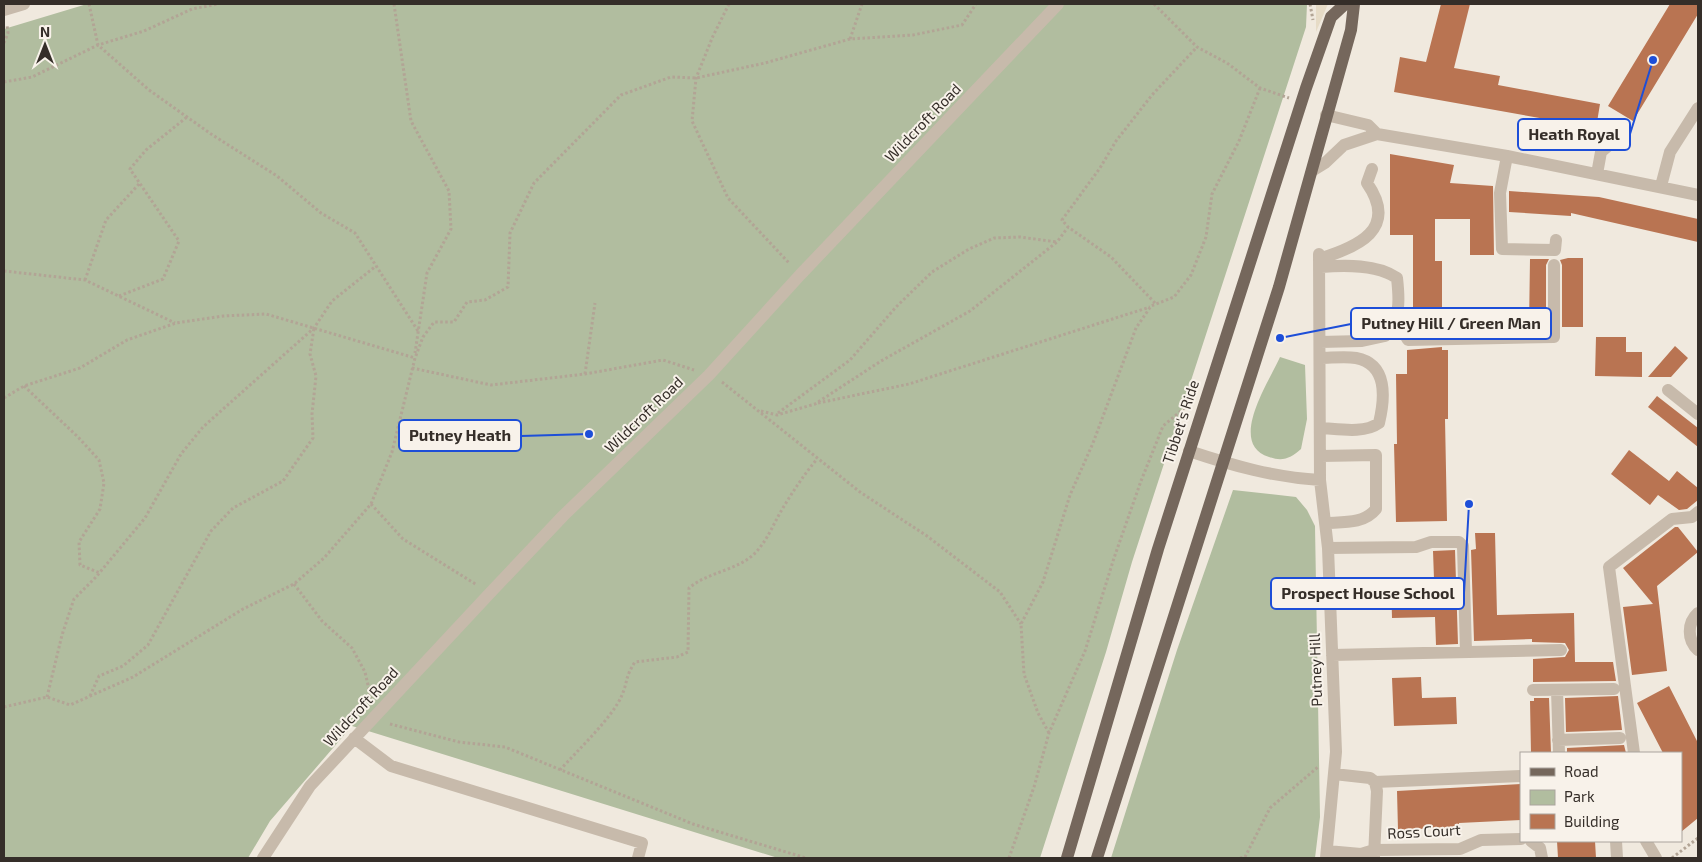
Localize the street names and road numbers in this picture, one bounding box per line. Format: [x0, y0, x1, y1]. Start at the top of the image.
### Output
street label: Wildcroft Road [880, 79, 964, 165]
street label: Wildcroft Road [600, 372, 686, 456]
street label: Tibbet's Ride [1158, 378, 1202, 466]
street label: Putney Hill [1305, 632, 1325, 707]
street label: Wildcroft Road [319, 663, 402, 750]
street label: Ross Court [1387, 820, 1461, 842]

